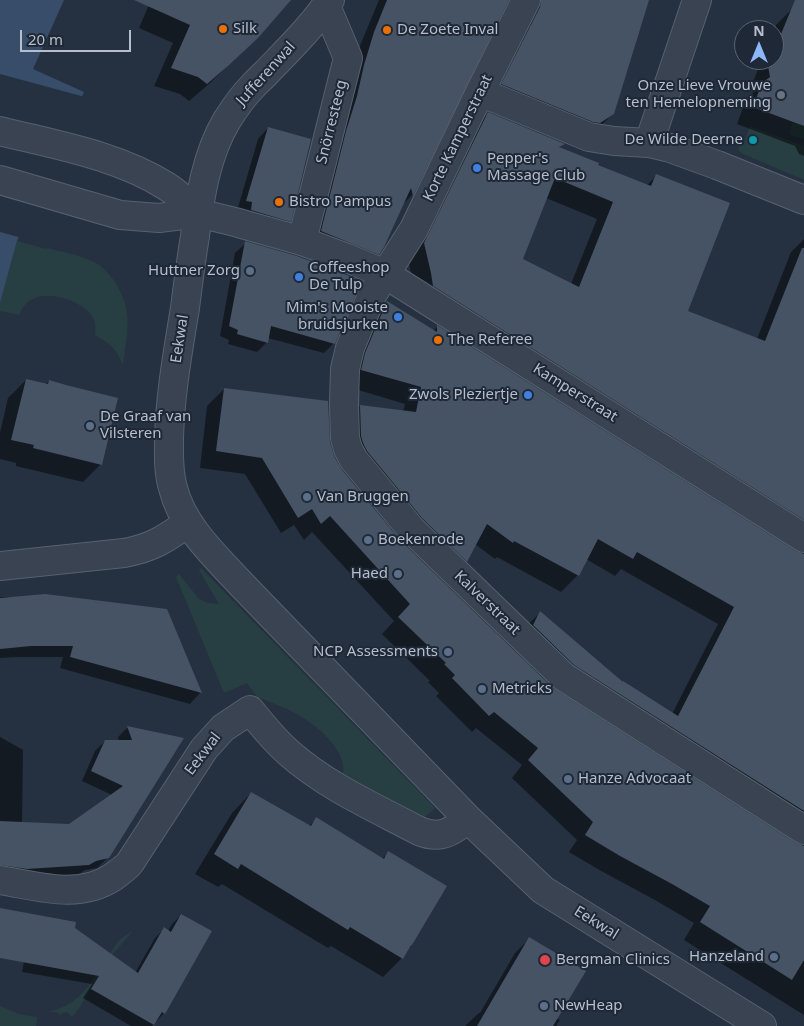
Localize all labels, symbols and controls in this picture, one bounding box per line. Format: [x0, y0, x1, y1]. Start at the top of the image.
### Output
scale bar [22, 20, 134, 52]
place label: Silk [233, 20, 257, 38]
north arrow [734, 20, 784, 70]
place label: De Zoete Inval [397, 21, 498, 39]
text: N [753, 21, 765, 40]
marker: Silk [217, 23, 229, 35]
marker: De Zoete Inval [381, 24, 393, 36]
text: 20 m [28, 29, 63, 49]
street label: Jufferenwal [233, 38, 299, 110]
street label: Korte Kamperstraat [420, 72, 496, 204]
place label: Onze Lieve Vrouwe ten Hemelopneming [626, 77, 771, 112]
street label: Snörresteeg [313, 78, 351, 166]
marker: Onze Lieve Vrouwe ten Hemelopneming [775, 89, 787, 101]
place label: De Wilde Deerne [625, 131, 743, 149]
marker: De Wilde Deerne [747, 134, 759, 146]
place label: Pepper's Massage Club [487, 150, 585, 185]
marker: Pepper's Massage Club [471, 162, 483, 174]
place label: Bistro Pampus [289, 193, 391, 211]
marker: Bistro Pampus [273, 196, 285, 208]
place label: Coffeeshop De Tulp [309, 259, 390, 294]
place label: Huttner Zorg [148, 262, 240, 280]
marker: Huttner Zorg [244, 265, 256, 277]
marker: Coffeeshop De Tulp [293, 271, 305, 283]
place label: Mim's Mooiste bruidsjurken [286, 299, 388, 334]
marker: Mim's Mooiste bruidsjurken [392, 311, 404, 323]
street label: Eekwal [167, 313, 193, 365]
place label: The Referee [448, 331, 532, 349]
marker: The Referee [432, 334, 444, 346]
street label: Kamperstraat [529, 360, 621, 426]
place label: Zwols Pleziertje [409, 386, 518, 404]
marker: Zwols Pleziertje [522, 389, 534, 401]
place label: De Graaf van Vilsteren [100, 408, 191, 443]
marker: De Graaf van Vilsteren [84, 420, 96, 432]
place label: Van Bruggen [317, 488, 409, 506]
marker: Van Bruggen [301, 491, 313, 503]
place label: Boekenrode [378, 531, 464, 549]
marker: Boekenrode [362, 534, 374, 546]
place label: Haed [351, 565, 388, 583]
street label: Kalverstraat [450, 567, 524, 639]
marker: Haed [392, 568, 404, 580]
place label: NCP Assessments [313, 643, 438, 661]
marker: NCP Assessments [442, 646, 454, 658]
place label: Metricks [492, 680, 552, 698]
marker: Metricks [476, 683, 488, 695]
street label: Eekwal [181, 729, 225, 779]
place label: Hanze Advocaat [578, 770, 691, 788]
marker: Hanze Advocaat [562, 773, 574, 785]
street label: Eekwal [571, 902, 621, 944]
place label: Hanzeland [689, 948, 764, 966]
place label: Bergman Clinics [556, 951, 670, 969]
marker: Hanzeland [768, 951, 780, 963]
marker: Bergman Clinics [538, 953, 552, 967]
place label: NewHeap [554, 997, 623, 1015]
marker: NewHeap [538, 1000, 550, 1012]

